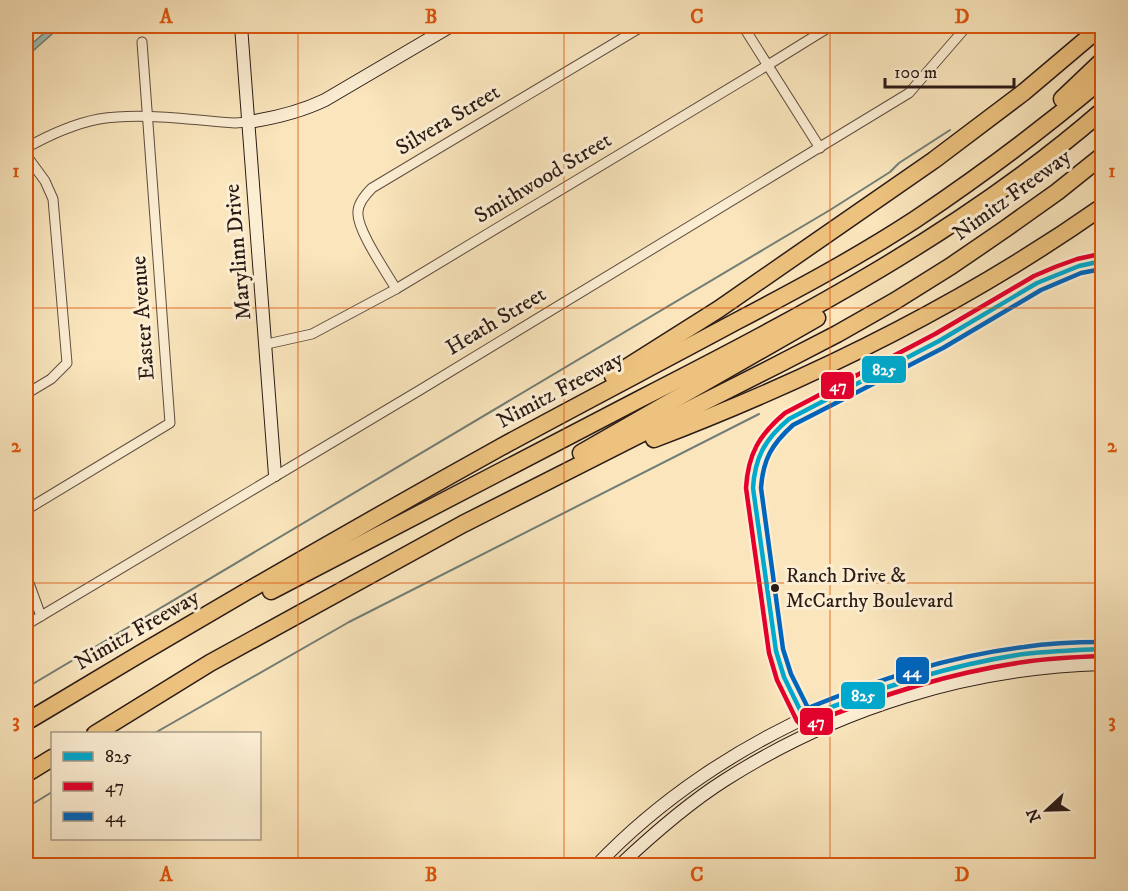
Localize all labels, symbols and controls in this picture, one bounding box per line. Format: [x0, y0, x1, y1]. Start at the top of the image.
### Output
text: A [159, 5, 174, 30]
text: B [425, 5, 437, 30]
text: C [690, 5, 704, 30]
text: D [955, 5, 970, 30]
scale bar [885, 51, 1014, 89]
text: 100 m [894, 62, 937, 84]
street label: Silvera Street [391, 78, 505, 162]
street label: Smithwood Street [469, 126, 617, 230]
street label: Nimitz Freeway [948, 143, 1077, 247]
text: 1 [12, 159, 20, 184]
text: 1 [1108, 159, 1116, 184]
street label: Marylinn Drive [219, 183, 257, 321]
street label: Easter Avenue [125, 255, 161, 381]
street label: Heath Street [441, 281, 551, 361]
street label: Nimitz Freeway [492, 345, 628, 435]
line badge: 825 [861, 355, 907, 384]
text: 825 [872, 360, 896, 380]
line badge: 47 [820, 371, 855, 400]
text: 47 [828, 376, 847, 396]
text: 2 [11, 434, 22, 459]
text: 2 [1107, 434, 1118, 459]
place label: Ranch Drive & McCarthy Boulevard [786, 564, 953, 614]
marker: Ranch Drive & McCarthy Boulevard [769, 582, 781, 594]
street label: Nimitz Freeway [70, 583, 204, 676]
line badge: 44 [895, 656, 930, 685]
text: 44 [902, 662, 922, 682]
line badge: 825 [840, 681, 886, 710]
text: 825 [851, 686, 875, 706]
line badge: 47 [799, 707, 834, 736]
text: 3 [12, 709, 20, 734]
text: 3 [1108, 709, 1116, 734]
text: 47 [806, 712, 825, 732]
legend [51, 732, 261, 840]
text: 825 [105, 746, 132, 768]
text: 47 [105, 776, 124, 798]
north arrow [1017, 780, 1077, 840]
text: N [1022, 805, 1046, 825]
text: 44 [105, 806, 126, 828]
text: A [159, 863, 174, 888]
text: B [425, 863, 437, 888]
text: C [690, 863, 704, 888]
text: D [955, 863, 970, 888]

